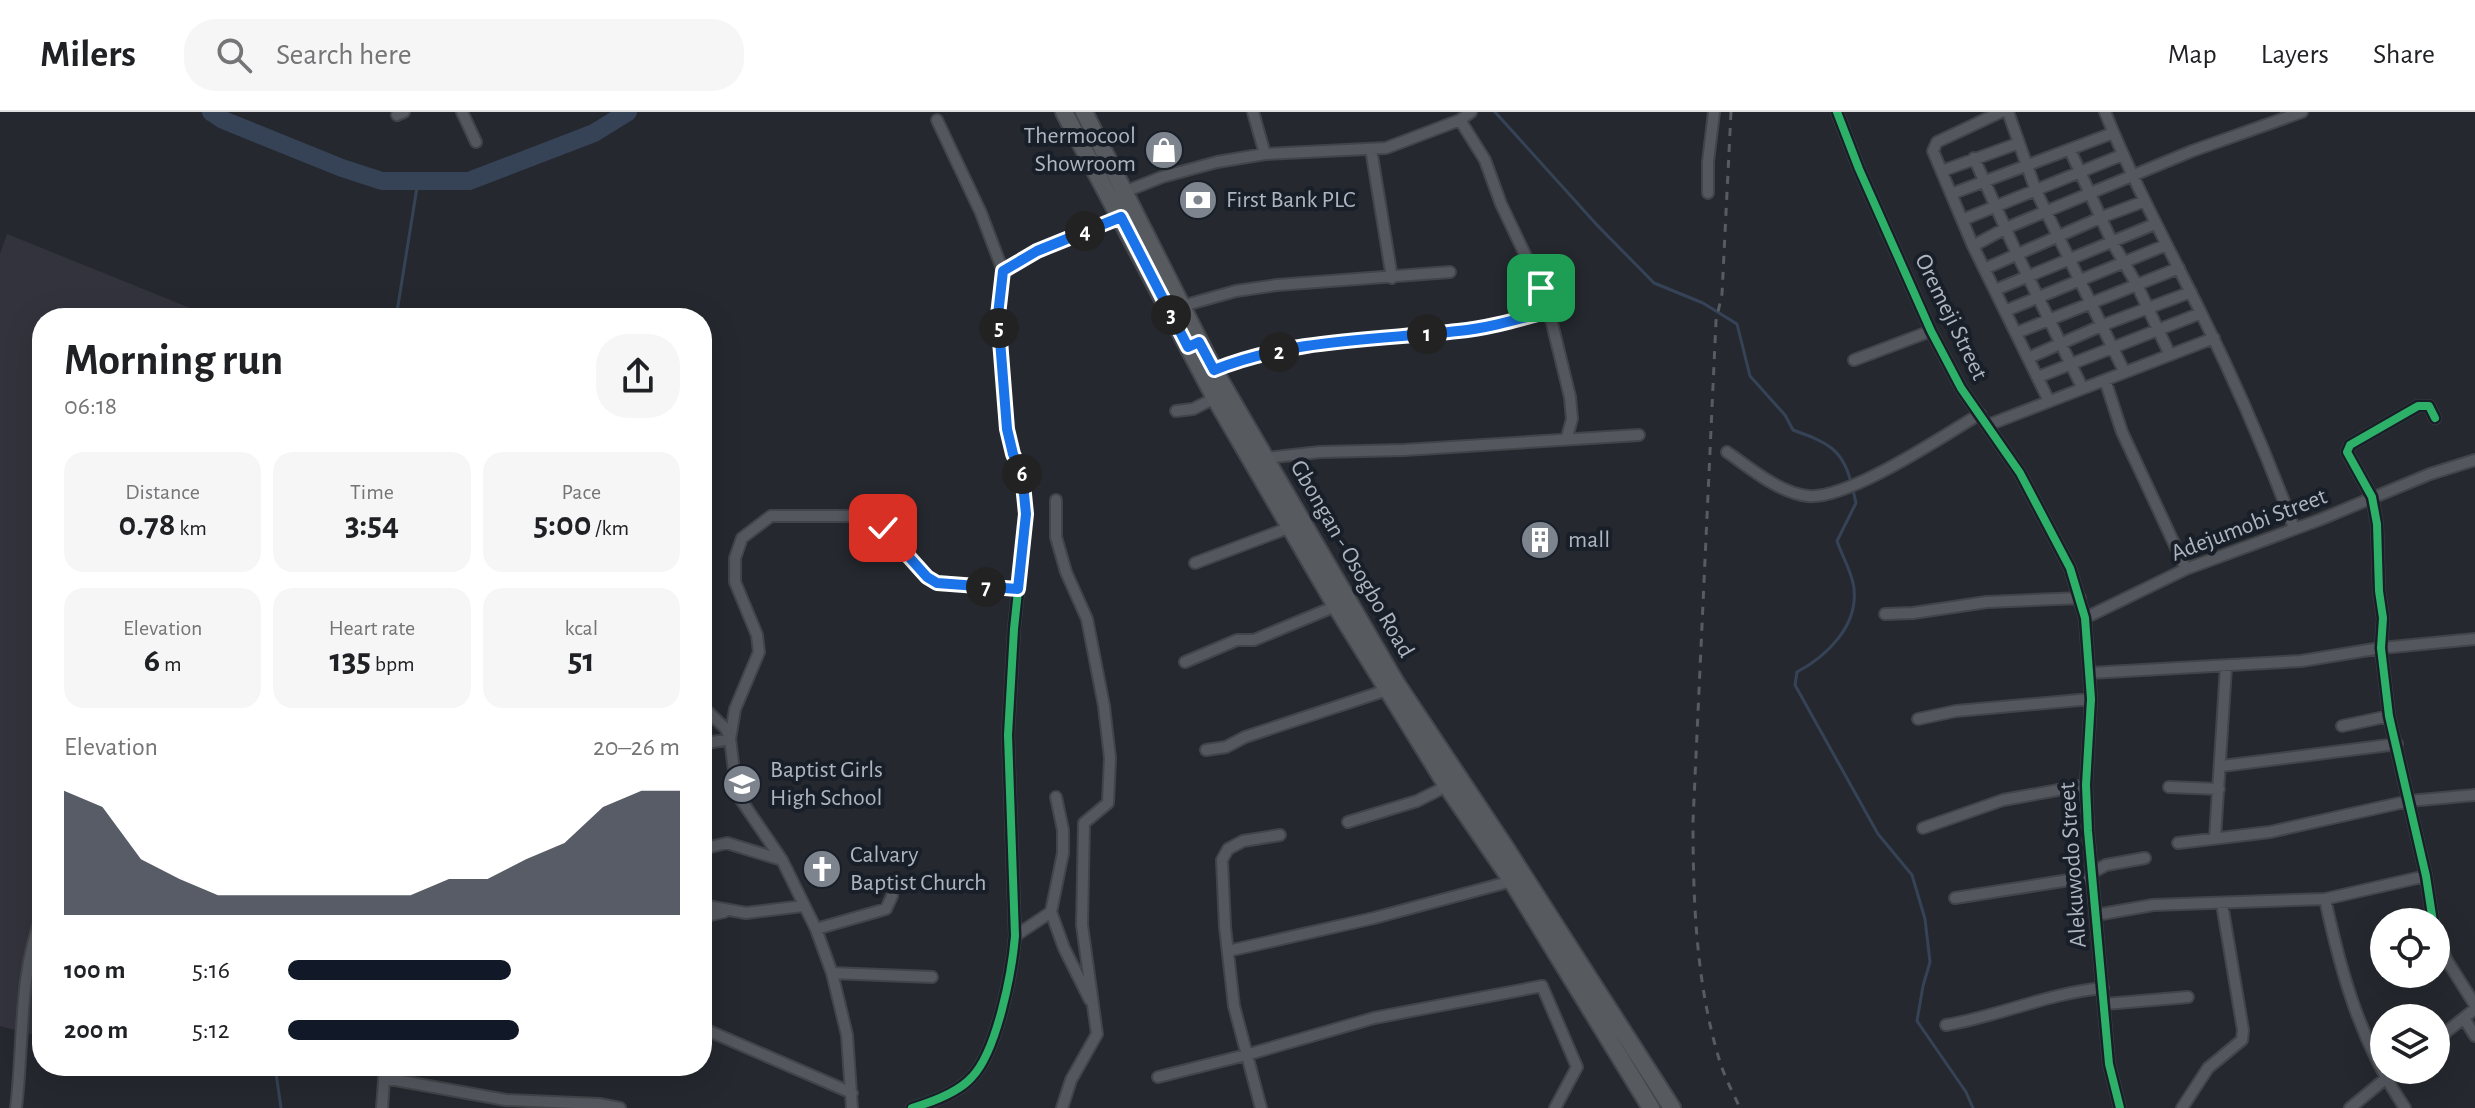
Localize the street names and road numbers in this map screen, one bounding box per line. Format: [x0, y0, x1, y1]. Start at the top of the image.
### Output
street label: Oremeji Street [1910, 250, 1992, 384]
street label: Gbongan - Osogbo Road [1286, 456, 1418, 662]
street label: Adejumobi Street [2168, 484, 2331, 566]
street label: Alekuwodo Street [2055, 781, 2091, 949]

